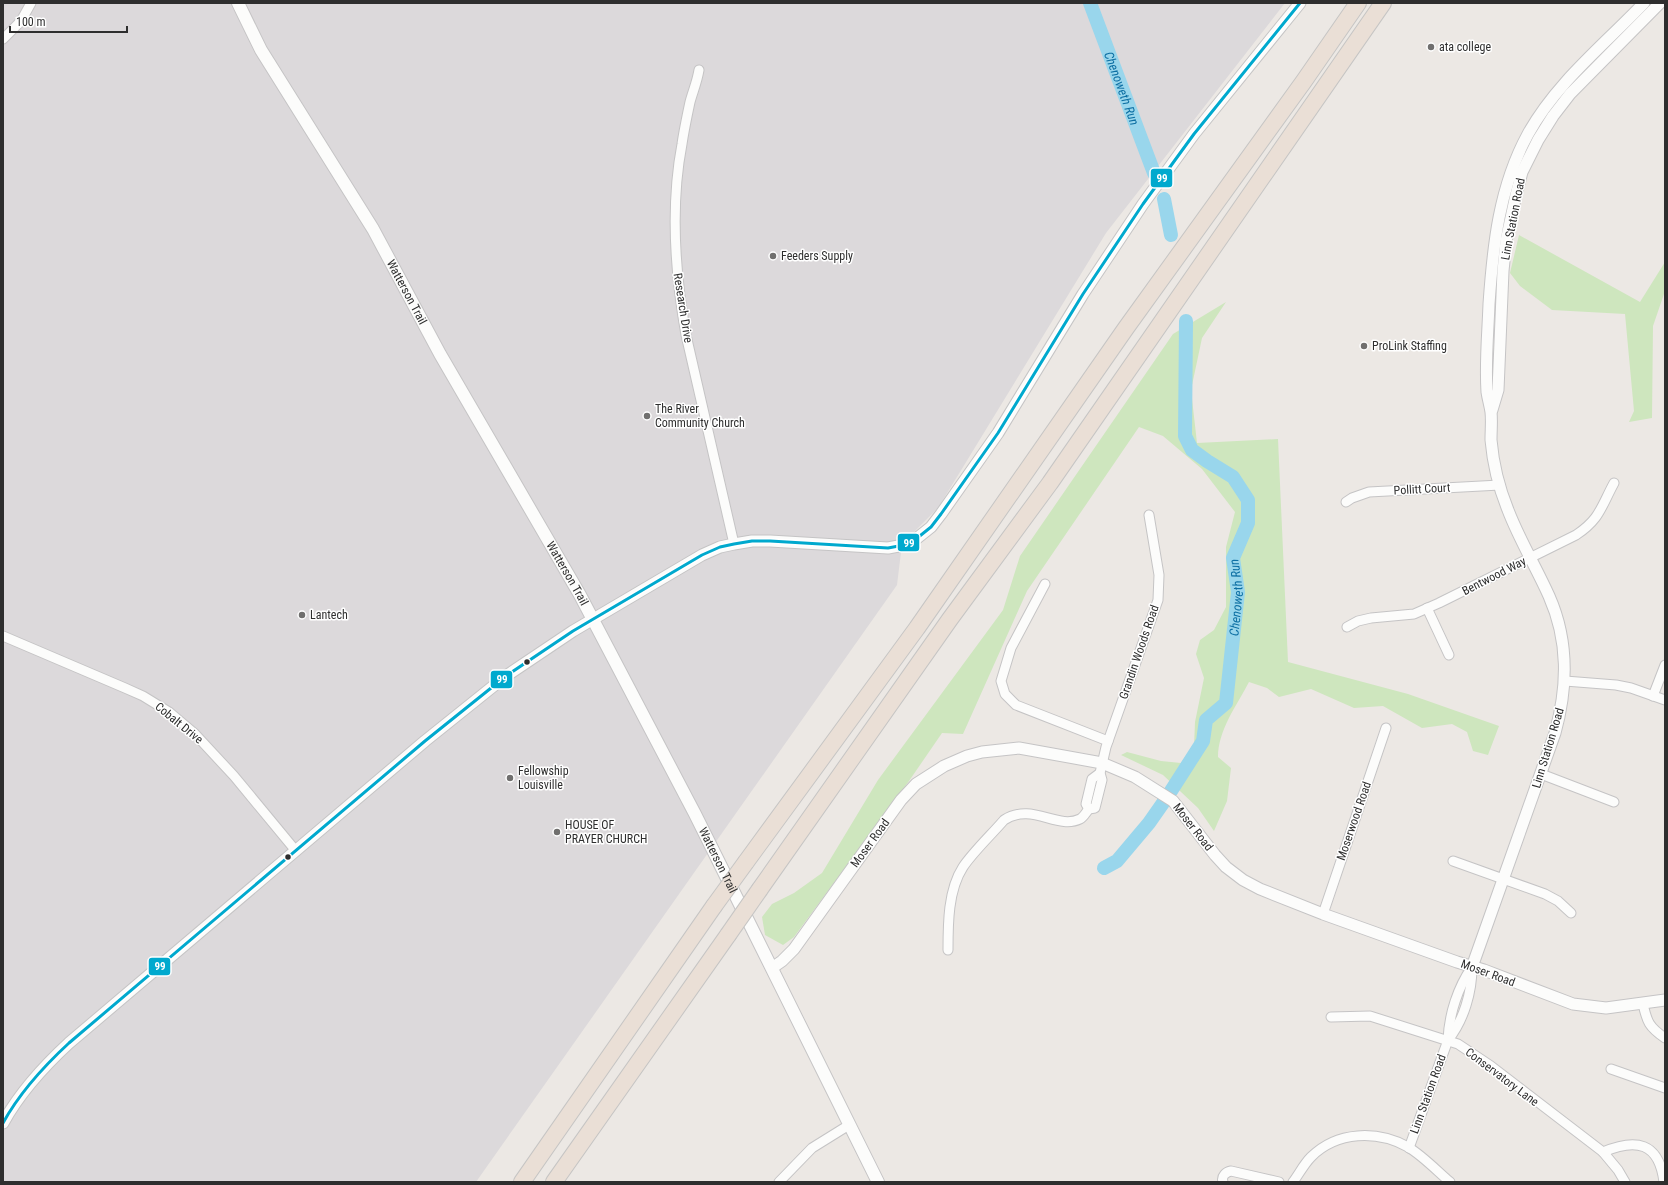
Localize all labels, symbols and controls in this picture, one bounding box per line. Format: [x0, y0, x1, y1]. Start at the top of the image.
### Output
scale bar [10, 8, 127, 34]
text: 100 m [16, 15, 46, 29]
place label: ata college [1439, 40, 1491, 54]
marker: ata college [1426, 42, 1436, 52]
water label: Chenoweth Run [1101, 49, 1142, 127]
line badge: 99 [1150, 168, 1173, 188]
text: 99 [1156, 172, 1168, 185]
street label: Linn Station Road [1498, 177, 1528, 261]
place label: Feeders Supply [781, 249, 853, 263]
marker: Feeders Supply [768, 251, 778, 261]
street label: Watterson Trail [384, 257, 430, 327]
street label: Research Drive [671, 272, 695, 344]
place label: ProLink Staffing [1372, 339, 1447, 353]
marker: ProLink Staffing [1359, 341, 1369, 351]
place label: The River Community Church [655, 402, 745, 430]
marker: The River Community Church [642, 411, 652, 421]
street label: Pollitt Court [1393, 480, 1451, 497]
line badge: 99 [897, 533, 920, 552]
text: 99 [903, 537, 915, 550]
street label: Watterson Trail [543, 539, 591, 608]
street label: Bentwood Way [1460, 554, 1528, 598]
water label: Chenoweth Run [1226, 558, 1246, 637]
street label: Grandin Woods Road [1116, 603, 1162, 701]
place label: Lantech [310, 608, 348, 622]
marker: Lantech [297, 610, 307, 620]
unlabelled marker [522, 657, 532, 667]
line badge: 99 [490, 670, 513, 689]
text: 99 [496, 673, 508, 686]
street label: Cobalt Drive [152, 699, 206, 747]
street label: Linn Station Road [1529, 706, 1567, 790]
place label: Fellowship Louisville [518, 764, 569, 792]
marker: Fellowship Louisville [505, 773, 515, 783]
street label: Moserwood Road [1334, 780, 1374, 862]
street label: Moser Road [1170, 800, 1216, 854]
street label: Moser Road [848, 816, 892, 870]
place label: HOUSE OF PRAYER CHURCH [565, 818, 647, 846]
street label: Watterson Trail [696, 825, 740, 895]
marker: HOUSE OF PRAYER CHURCH [552, 827, 562, 837]
unlabelled marker [283, 852, 293, 862]
line badge: 99 [148, 957, 171, 976]
street label: Moser Road [1459, 957, 1517, 989]
text: 99 [154, 960, 166, 973]
street label: Conservatory Lane [1463, 1045, 1542, 1109]
street label: Linn Station Road [1407, 1052, 1449, 1136]

